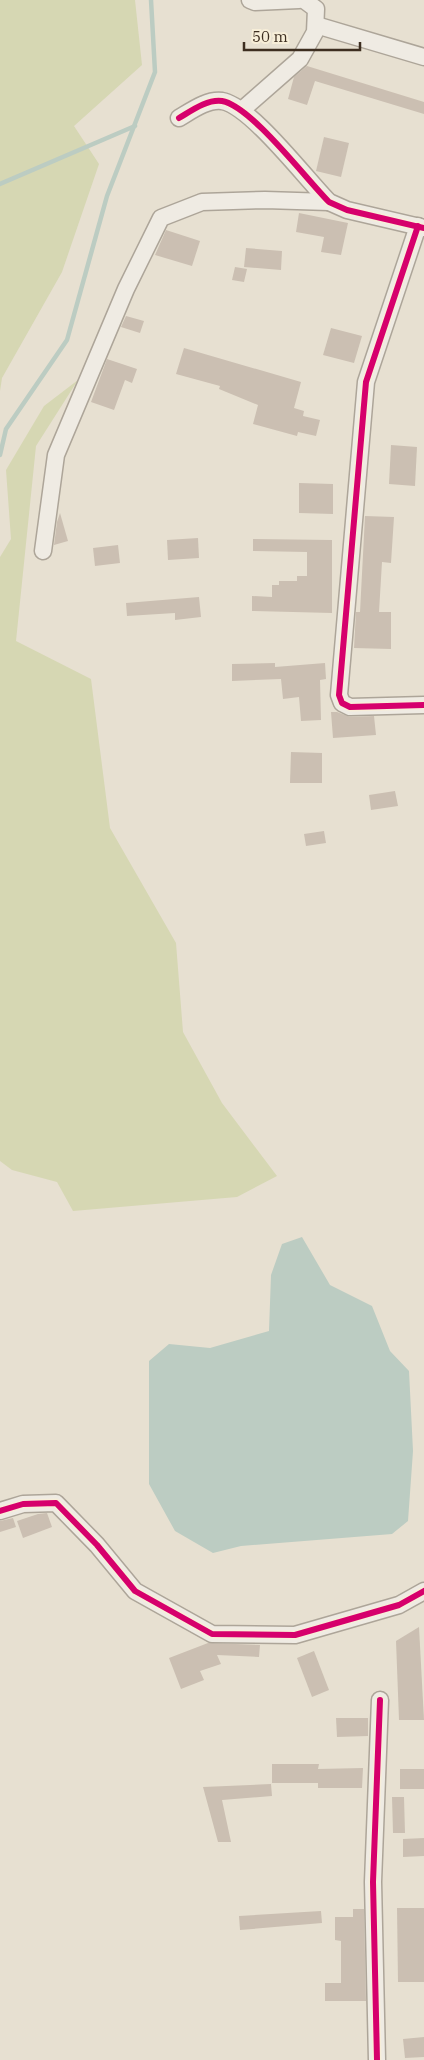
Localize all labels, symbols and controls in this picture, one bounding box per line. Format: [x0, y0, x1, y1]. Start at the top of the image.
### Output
scale bar [244, 20, 360, 52]
text: 50 m [252, 27, 288, 46]

